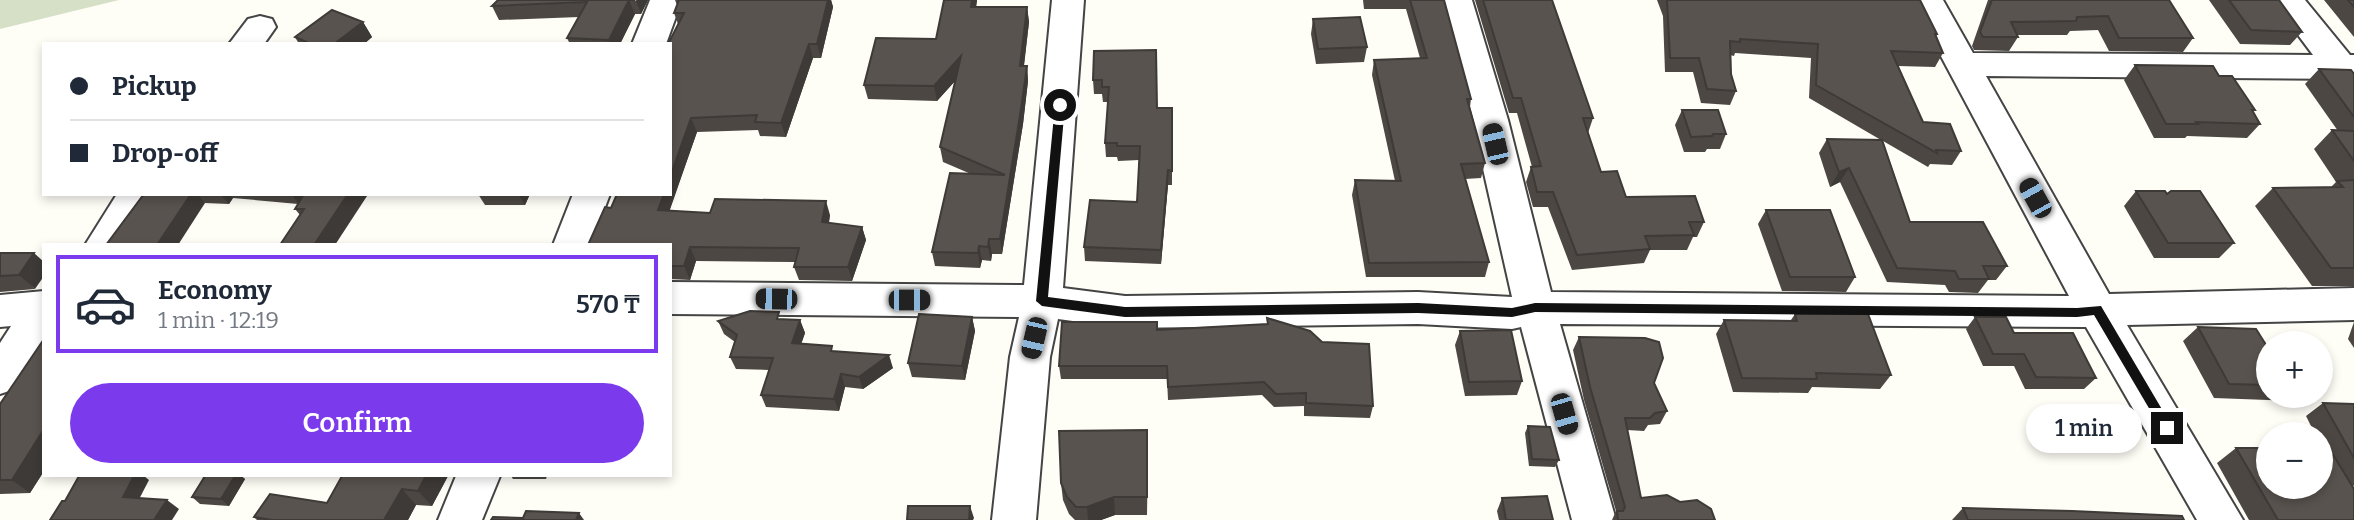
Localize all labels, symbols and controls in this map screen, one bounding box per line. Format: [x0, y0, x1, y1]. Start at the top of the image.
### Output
text: Pickup [112, 71, 197, 102]
route start [1044, 89, 1076, 121]
car [1481, 121, 1510, 167]
text: Drop-off [112, 138, 218, 169]
car [2016, 175, 2055, 221]
icon: car [74, 273, 137, 336]
text: Economy [158, 275, 272, 306]
car [755, 288, 798, 310]
text: 570 ₸ [576, 289, 640, 320]
car [889, 290, 931, 311]
text: 1 min · 12:19 [158, 306, 279, 334]
car [1020, 315, 1049, 361]
map controls [2256, 331, 2333, 499]
button: + [2256, 331, 2333, 408]
button: Confirm [70, 383, 644, 463]
car [1549, 391, 1580, 437]
callout: 1 min [2027, 404, 2142, 452]
route end [2151, 412, 2183, 444]
text: 1 min [2055, 414, 2113, 442]
button: − [2256, 422, 2333, 499]

